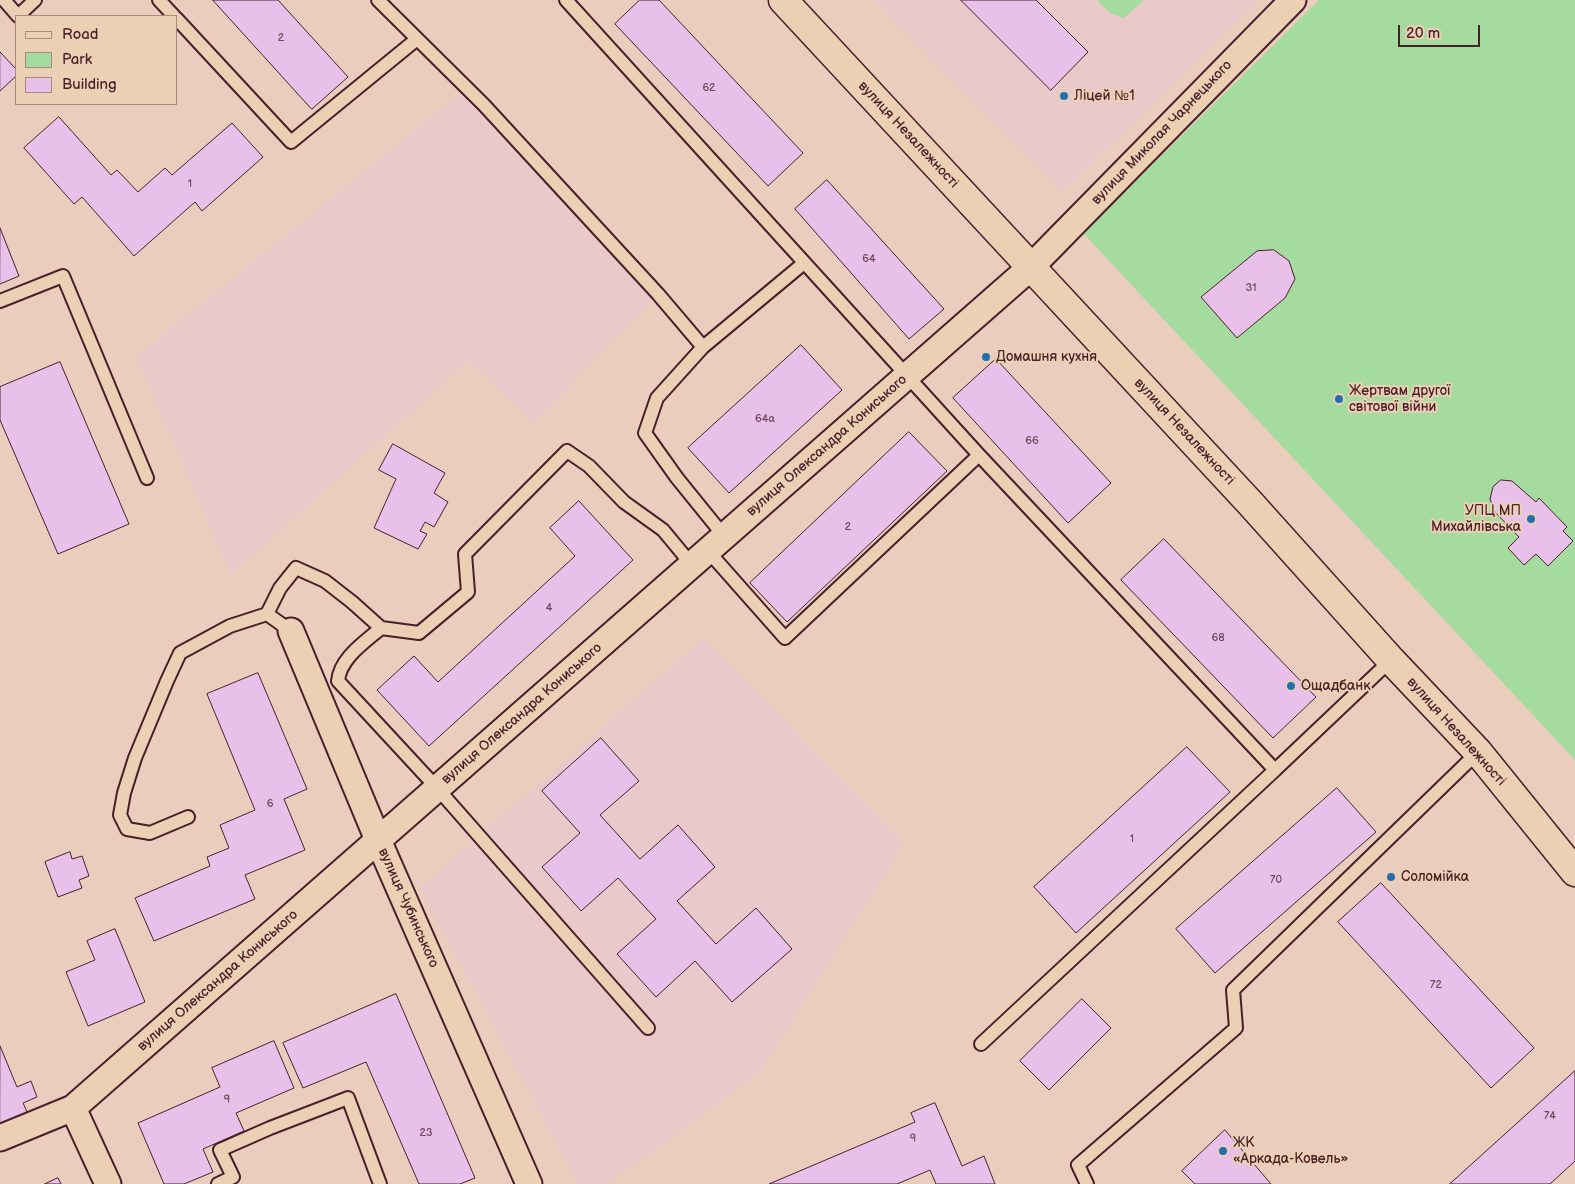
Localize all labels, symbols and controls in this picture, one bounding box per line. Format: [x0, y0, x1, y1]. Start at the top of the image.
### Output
legend [15, 15, 178, 105]
scale bar [1400, 15, 1482, 47]
text: 20 m [1406, 24, 1440, 43]
text: Road [62, 25, 98, 44]
house number: 2 [278, 31, 284, 45]
text: Park [62, 50, 92, 69]
street label: вулиця Миколая Чарнецького [1088, 57, 1236, 209]
text: Building [62, 75, 117, 94]
street label: вулиця Незалежності [854, 78, 962, 192]
house number: 62 [702, 81, 716, 95]
place label: Ліцей №1 [1074, 88, 1135, 104]
marker: Ліцей №1 [1058, 90, 1070, 102]
house number: 1 [188, 177, 192, 191]
house number: 64 [862, 252, 876, 266]
house number: 31 [1245, 281, 1257, 295]
place label: Домашня кухня [996, 349, 1097, 365]
marker: Домашня кухня [980, 351, 992, 363]
street label: вулиця Олександра Кониського [743, 372, 911, 520]
street label: вулиця Незалежності [1130, 375, 1238, 489]
place label: Жертвам другої світової війни [1349, 383, 1450, 416]
marker: Жертвам другої світової війни [1333, 393, 1345, 405]
house number: 64а [755, 412, 775, 426]
house number: 66 [1025, 434, 1039, 448]
place label: УПЦ МП Михайлівська [1431, 503, 1521, 536]
marker: УПЦ МП Михайлівська [1525, 513, 1537, 525]
house number: 2 [845, 520, 851, 534]
house number: 4 [546, 601, 552, 615]
house number: 68 [1211, 631, 1225, 645]
street label: вулиця Олександра Кониського [438, 640, 606, 788]
street label: вулиця Незалежності [1403, 674, 1509, 790]
place label: Ощадбанк [1301, 678, 1371, 694]
marker: Ощадбанк [1285, 680, 1297, 692]
house number: 6 [267, 797, 273, 811]
house number: 1 [1130, 832, 1134, 846]
street label: вулиця Чубинського [374, 846, 442, 970]
place label: Соломійка [1401, 869, 1469, 885]
marker: Соломійка [1385, 871, 1397, 883]
house number: 70 [1270, 873, 1282, 887]
street label: вулиця Олександра Кониського [134, 907, 302, 1055]
house number: 72 [1430, 978, 1442, 992]
house number: 9 [224, 1093, 230, 1107]
house number: 74 [1544, 1109, 1556, 1123]
house number: 23 [419, 1126, 433, 1140]
house number: 9 [910, 1132, 916, 1146]
place label: ЖК «Аркада-Ковель» [1233, 1135, 1348, 1168]
marker: ЖК «Аркада-Ковель» [1217, 1145, 1229, 1157]

